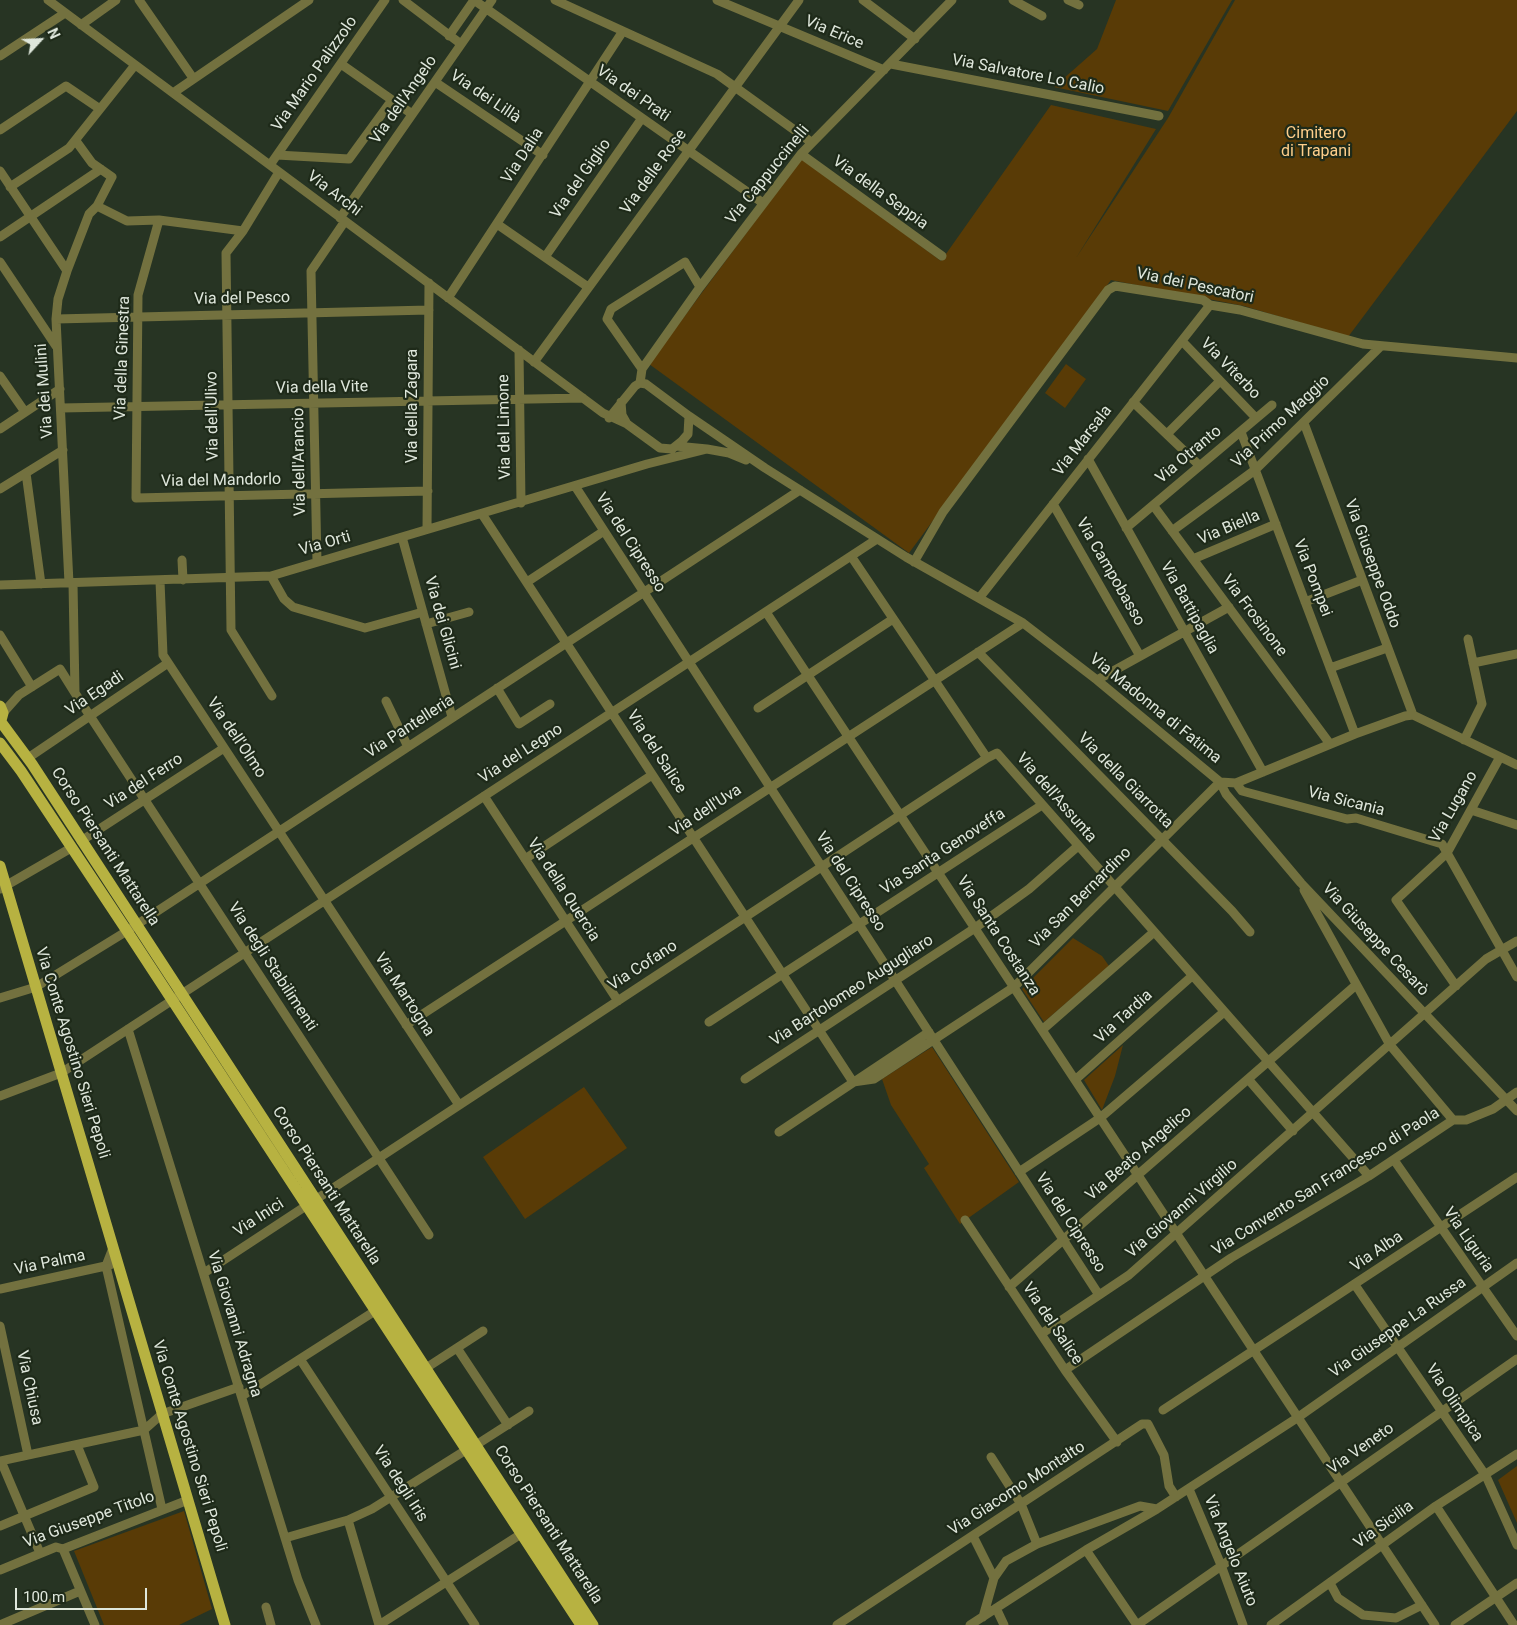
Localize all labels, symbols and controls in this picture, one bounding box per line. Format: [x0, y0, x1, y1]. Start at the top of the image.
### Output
street label: Via Erice [802, 12, 866, 54]
street label: Via Mario Palizzolo [268, 13, 362, 135]
north arrow [15, 15, 65, 65]
text: N [44, 26, 63, 42]
street label: Via Salvatore Lo Calio [950, 51, 1106, 99]
street label: Via dell'Angelo [366, 52, 442, 148]
street label: Via dei Prati [593, 62, 673, 126]
street label: Via dei Lillà [446, 66, 524, 128]
street label: Via Cappuccinelli [722, 121, 814, 229]
park label: Cimitero di Trapani [1281, 124, 1351, 162]
street label: Via Dalia [498, 125, 548, 187]
street label: Via delle Rose [617, 126, 691, 218]
street label: Via del Giglio [547, 135, 615, 223]
street label: Via della Seppia [829, 152, 931, 234]
street label: Via Archi [303, 167, 365, 221]
street label: Via dei Pescatori [1135, 264, 1255, 308]
street label: Via del Pesco [194, 289, 290, 309]
street label: Via della Ginestra [111, 296, 135, 420]
street label: Via Viterbo [1196, 334, 1264, 404]
street label: Via dei Mulini [32, 343, 58, 439]
street label: Via della Zagara [403, 349, 423, 463]
street label: Via dell'Ulivo [203, 371, 223, 461]
street label: Via Primo Maggio [1228, 372, 1334, 472]
street label: Via del Limone [494, 374, 516, 480]
street label: Via della Vite [276, 378, 368, 398]
street label: Via Marsala [1049, 402, 1117, 480]
street label: Via dell'Arancio [289, 408, 311, 516]
street label: Via Otranto [1152, 422, 1226, 488]
street label: Via del Mandorlo [161, 470, 281, 492]
street label: Via del Cipresso [591, 490, 669, 596]
street label: Via Giuseppe Oddo [1340, 497, 1404, 631]
street label: Via Biella [1195, 506, 1263, 550]
street label: Via Campobasso [1071, 515, 1149, 629]
street label: Via Orti [297, 528, 353, 560]
street label: Via Pompei [1288, 537, 1336, 619]
street label: Via Battipaglia [1156, 558, 1222, 658]
street label: Via Frosinone [1217, 571, 1291, 661]
street label: Via dei Glicini [420, 574, 464, 672]
street label: Via Madonna di Fatima [1085, 650, 1225, 768]
street label: Via Egadi [62, 668, 128, 720]
street label: Via Pantelleria [362, 691, 458, 763]
street label: Via dell'Olmo [202, 694, 270, 782]
street label: Via del Salice [622, 707, 690, 797]
street label: Via del Legno [475, 720, 567, 788]
street label: Via della Giarrotta [1073, 729, 1177, 833]
street label: Via dell'Assunta [1012, 749, 1100, 847]
street label: Via del Ferro [101, 750, 187, 814]
street label: Corso Piersanti Mattarella [47, 764, 163, 930]
street label: Via Lugano [1426, 768, 1482, 846]
street label: Via dell'Uva [667, 781, 745, 841]
street label: Via Sicania [1306, 783, 1386, 821]
street label: Via Santa Genoveffa [877, 804, 1009, 900]
street label: Via del Cipresso [811, 829, 889, 935]
street label: Via della Quercia [522, 835, 604, 945]
street label: Via San Bernardino [1026, 843, 1136, 953]
street label: Via Santa Costanza [952, 873, 1044, 999]
street label: Via Giuseppe Cesarò [1318, 879, 1432, 1001]
street label: Via degli Stabilimenti [223, 899, 321, 1035]
street label: Via Bartolomeo Augugliaro [767, 931, 937, 1051]
street label: Via Cofano [605, 937, 681, 995]
street label: Via Conte Agostino Sieri Pepoli [31, 945, 113, 1161]
street label: Via Martogna [370, 950, 438, 1040]
street label: Via Tardia [1091, 986, 1157, 1048]
street label: Corso Piersanti Mattarella [268, 1103, 384, 1269]
street label: Via Beato Angelico [1082, 1103, 1196, 1205]
street label: Via Convento San Francesco di Paola [1209, 1104, 1443, 1260]
street label: Via Giovanni Virgilio [1122, 1155, 1242, 1263]
street label: Via del Cipresso [1031, 1170, 1109, 1276]
street label: Via Inici [230, 1195, 288, 1241]
street label: Via Liguria [1439, 1204, 1497, 1276]
street label: Via Alba [1347, 1228, 1407, 1276]
street label: Via Palma [13, 1246, 87, 1280]
street label: Via Giovanni Adragna [203, 1248, 265, 1400]
street label: Via Giuseppe La Russa [1326, 1273, 1470, 1383]
street label: Via del Salice [1017, 1279, 1087, 1369]
street label: Via Conte Agostino Sieri Pepoli [148, 1338, 230, 1554]
street label: Via Chiusa [12, 1349, 46, 1427]
street label: Via Olimpica [1421, 1361, 1487, 1445]
street label: Via Veneto [1324, 1419, 1398, 1479]
street label: Via Giacomo Montalto [945, 1438, 1089, 1540]
street label: Via degli Iris [368, 1442, 432, 1526]
street label: Corso Piersanti Mattarella [490, 1442, 606, 1608]
street label: Via Giuseppe Titolo [21, 1487, 157, 1553]
street label: Via Angelo Aiuto [1199, 1493, 1261, 1609]
street label: Via Sicilia [1350, 1497, 1418, 1553]
scale bar [18, 1578, 150, 1610]
text: 100 m [23, 1588, 65, 1606]

